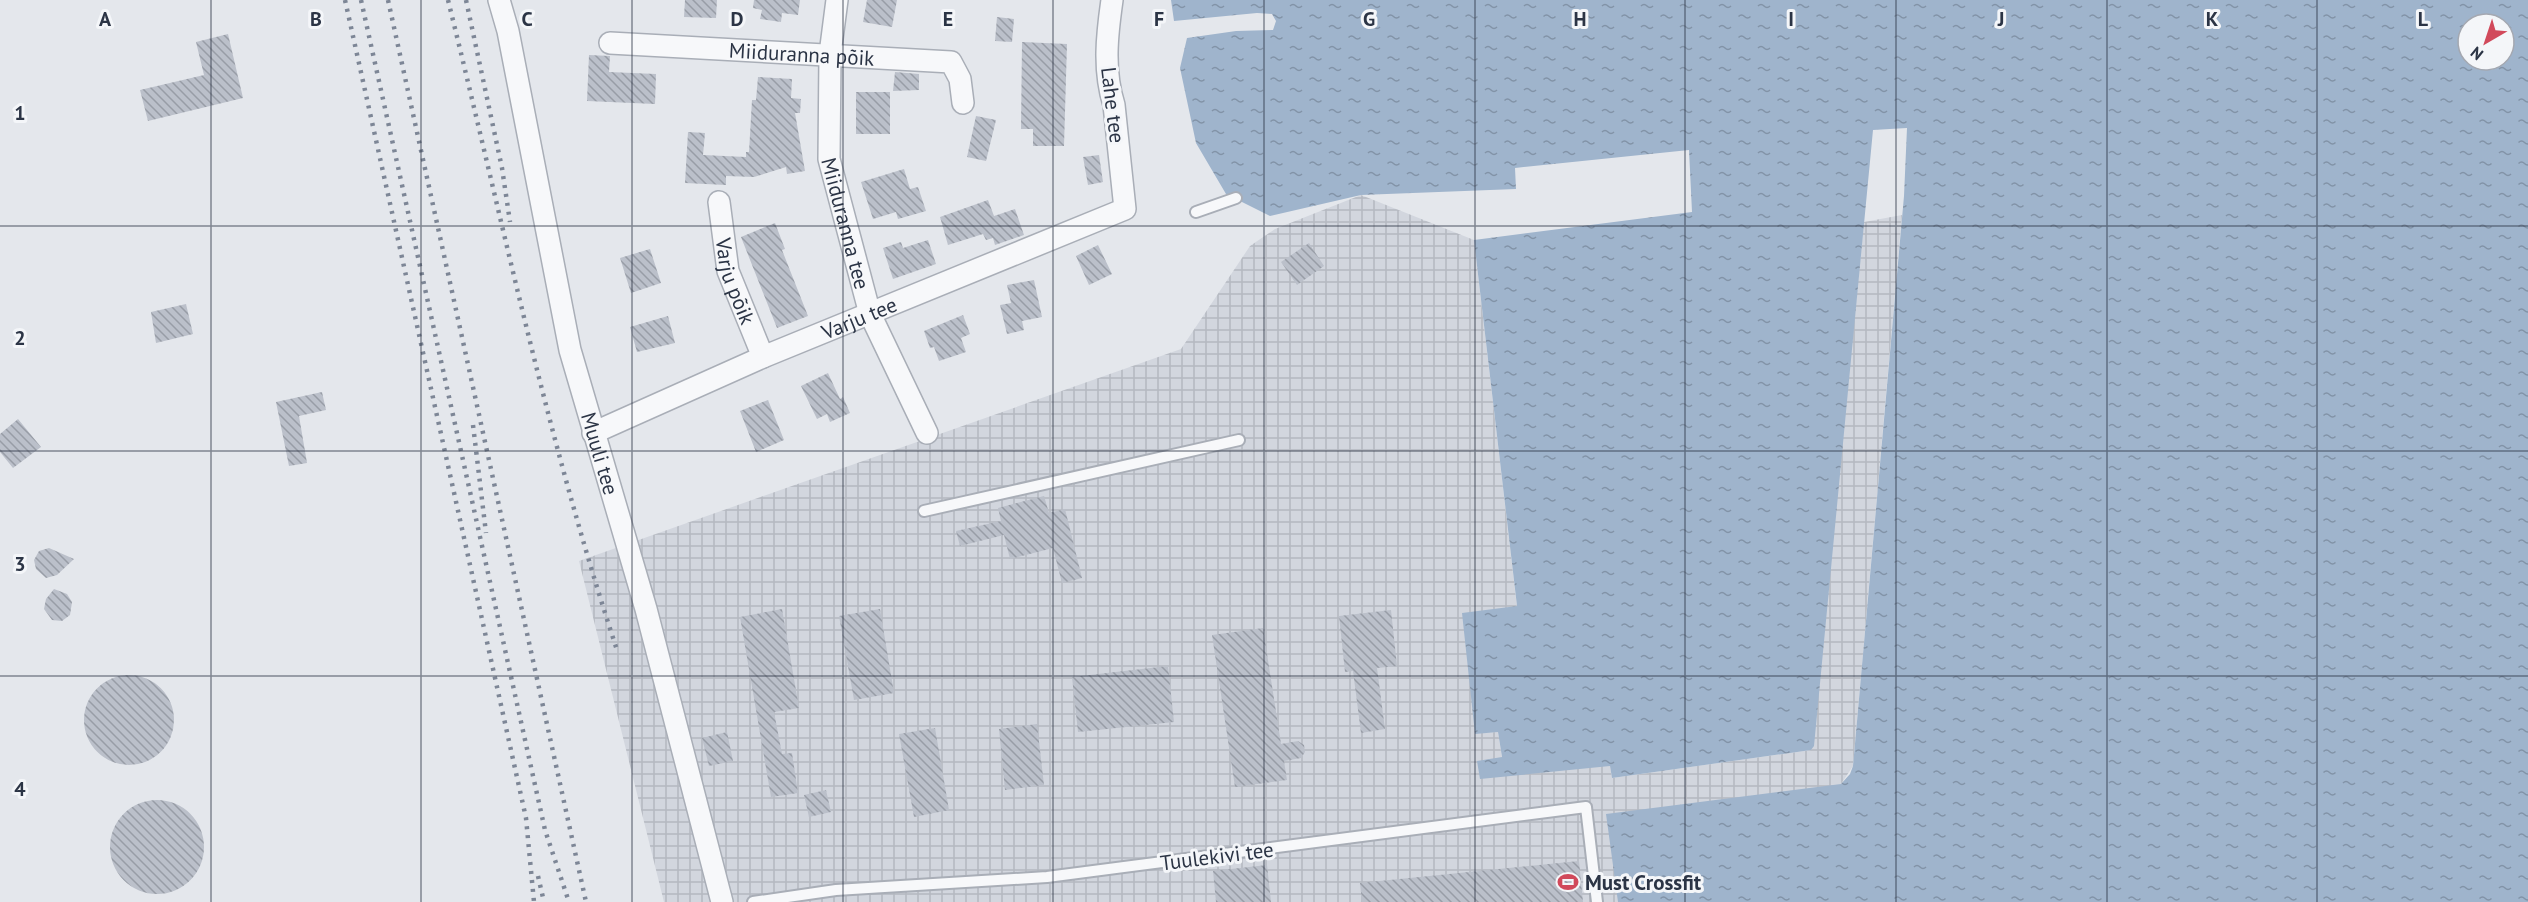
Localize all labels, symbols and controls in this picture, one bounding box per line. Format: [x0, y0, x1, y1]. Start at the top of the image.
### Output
text: A [99, 6, 112, 32]
text: B [310, 6, 322, 32]
text: C [521, 6, 533, 32]
text: D [731, 6, 744, 32]
text: E [943, 6, 953, 32]
text: F [1154, 6, 1164, 32]
text: G [1363, 6, 1375, 32]
text: H [1573, 6, 1587, 32]
text: I [1788, 6, 1794, 32]
text: J [1997, 6, 2004, 32]
text: K [2206, 6, 2219, 32]
text: L [2418, 6, 2429, 32]
north arrow [2456, 12, 2516, 72]
street label: Miiduranna põik [728, 36, 875, 71]
text: N [2466, 43, 2487, 65]
street label: Lahe tee [1095, 65, 1131, 145]
text: 1 [14, 100, 26, 126]
street label: Miiduranna tee [816, 155, 876, 292]
street label: Varju põik [710, 235, 762, 328]
street label: Varju tee [816, 290, 901, 346]
text: 2 [14, 325, 26, 351]
street label: Muuli tee [575, 409, 625, 498]
text: 3 [14, 551, 26, 577]
text: 4 [14, 776, 26, 802]
street label: Tuulekivi tee [1159, 836, 1275, 876]
place label: Must Crossfit [1585, 869, 1702, 896]
sports icon: Must Crossfit [1556, 870, 1580, 894]

